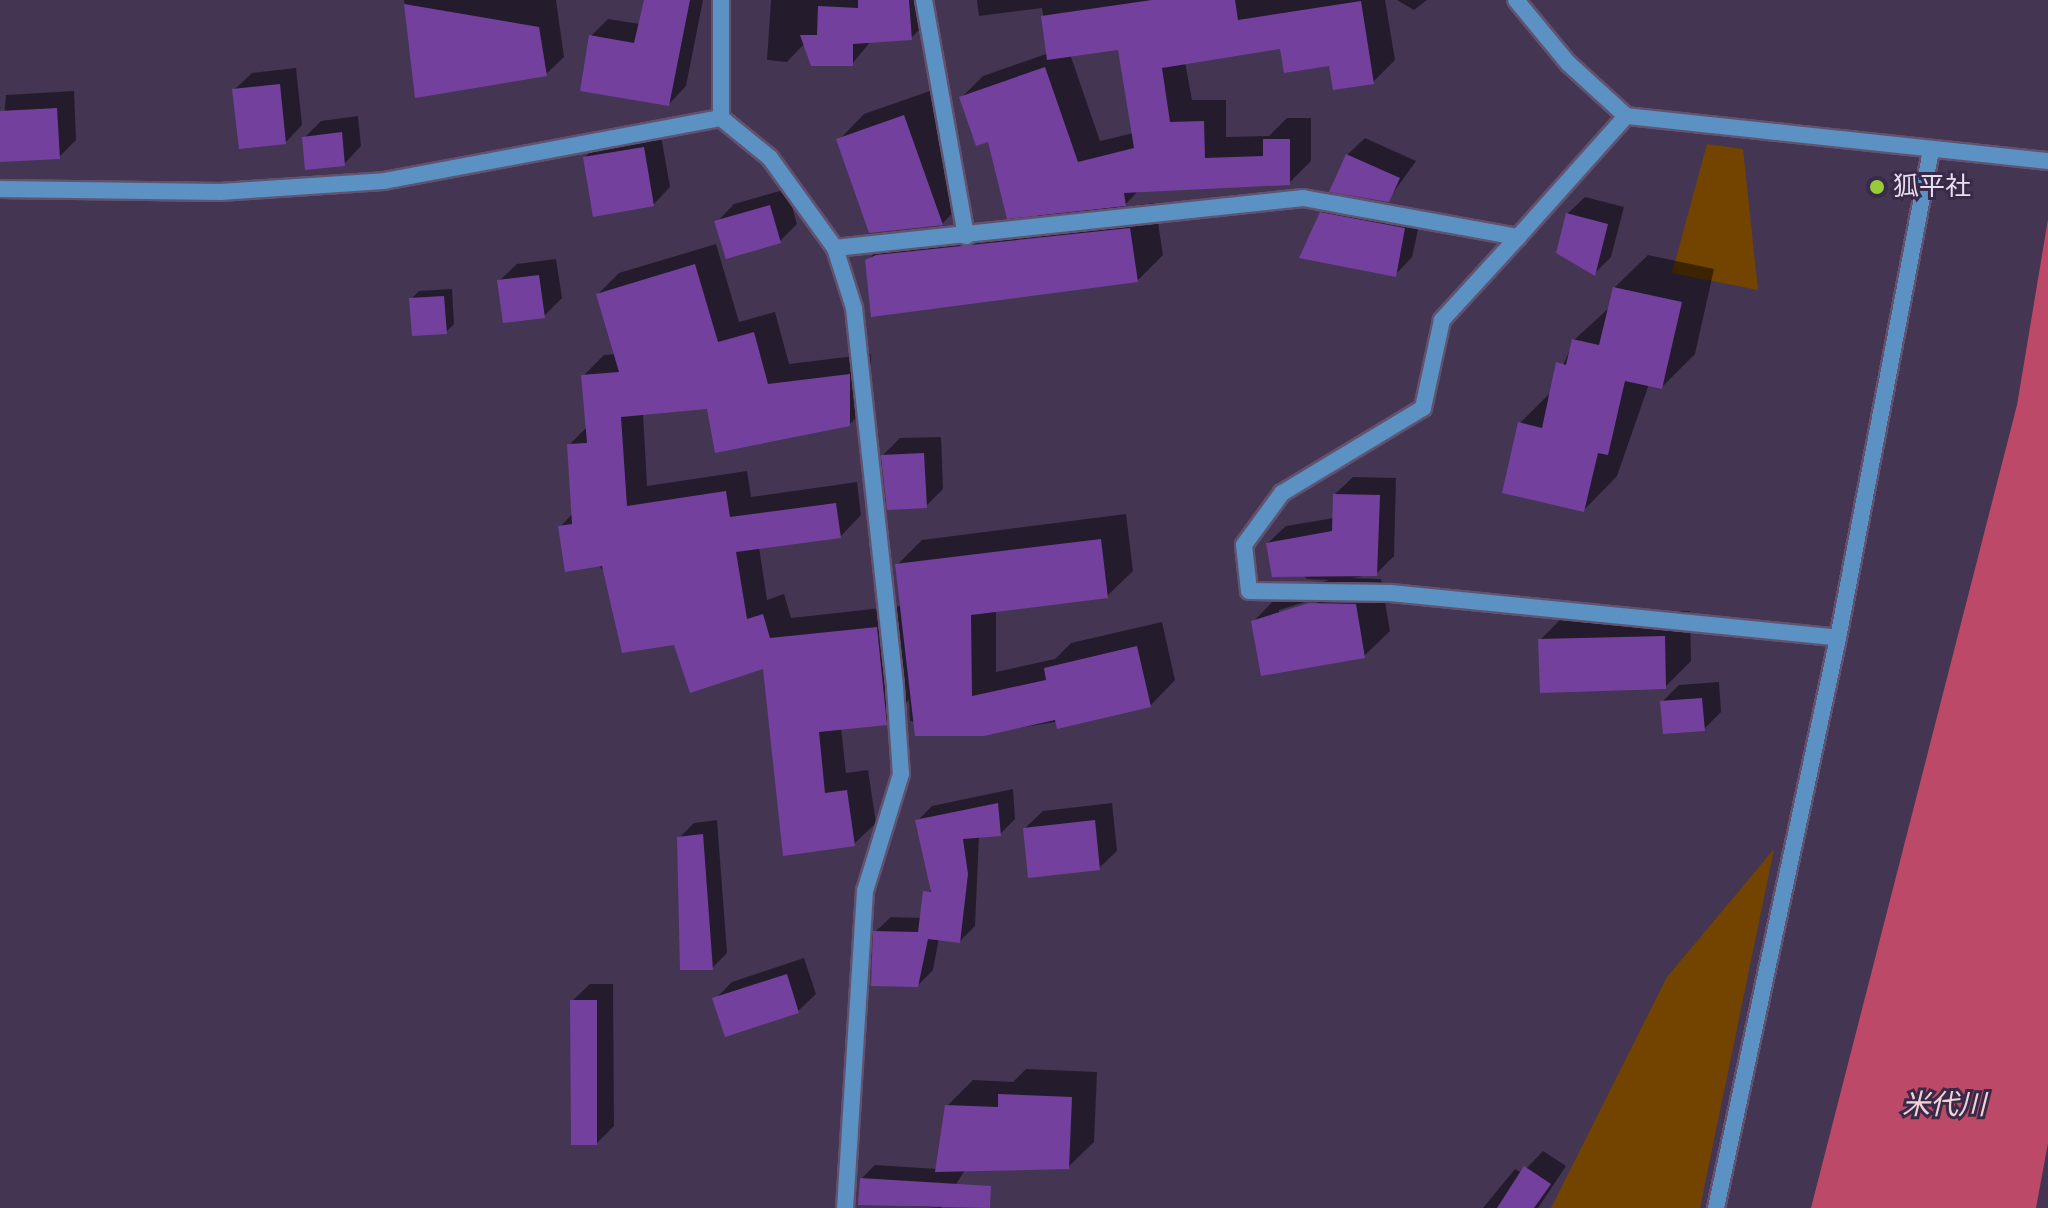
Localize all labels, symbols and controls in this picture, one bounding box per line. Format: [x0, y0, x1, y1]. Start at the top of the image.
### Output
place label: 狐平社 [1893, 171, 1971, 203]
marker: 狐平社 [1868, 178, 1886, 196]
water label: 米代川 [1902, 1088, 1986, 1122]

